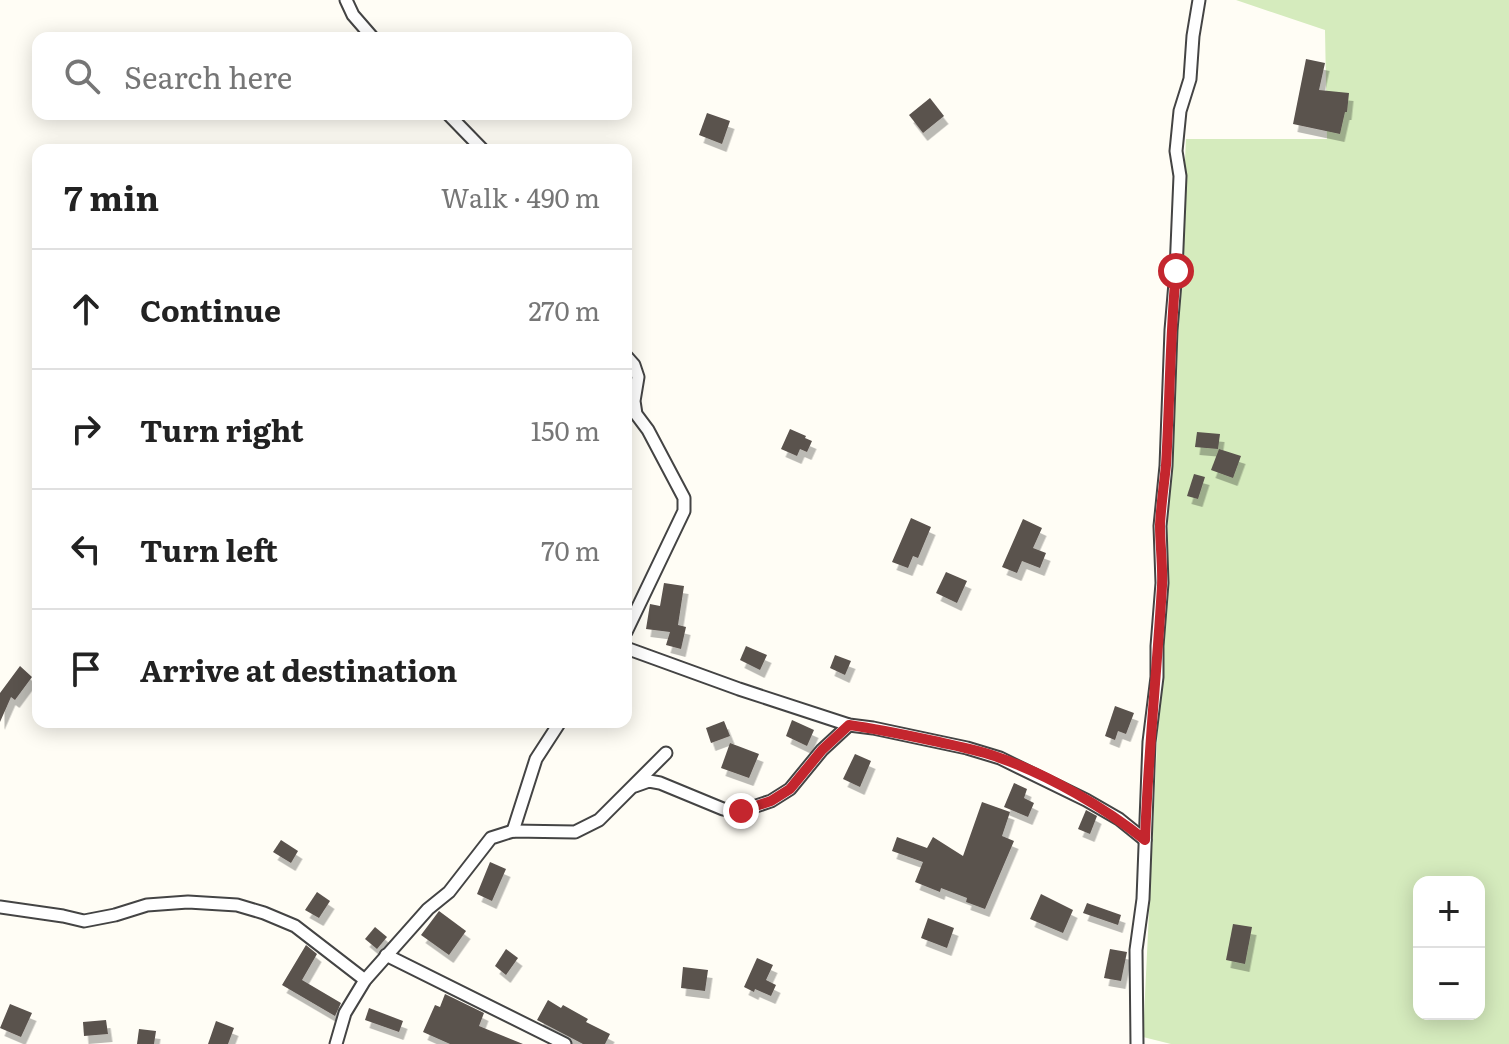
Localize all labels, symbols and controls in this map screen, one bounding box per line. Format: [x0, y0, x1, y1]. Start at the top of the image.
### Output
search box [32, 32, 632, 120]
icon: search [60, 54, 104, 98]
text: Search here [124, 54, 292, 98]
text: 7 min [64, 171, 159, 221]
text: Walk · 490 m [441, 177, 600, 216]
route start [1158, 253, 1194, 289]
icon: ahead [64, 287, 108, 331]
text: Continue [140, 287, 281, 331]
text: 270 m [528, 290, 600, 329]
icon: right [64, 407, 108, 451]
text: Turn right [140, 407, 304, 451]
text: 150 m [531, 410, 600, 449]
icon: left [64, 527, 108, 571]
text: Turn left [140, 527, 278, 571]
text: 70 m [541, 530, 600, 569]
icon: arrive [64, 647, 108, 691]
text: Arrive at destination [140, 647, 457, 691]
route end [723, 793, 759, 829]
map controls [1413, 876, 1485, 1020]
button: + [1413, 876, 1485, 948]
button: − [1413, 948, 1485, 1020]

